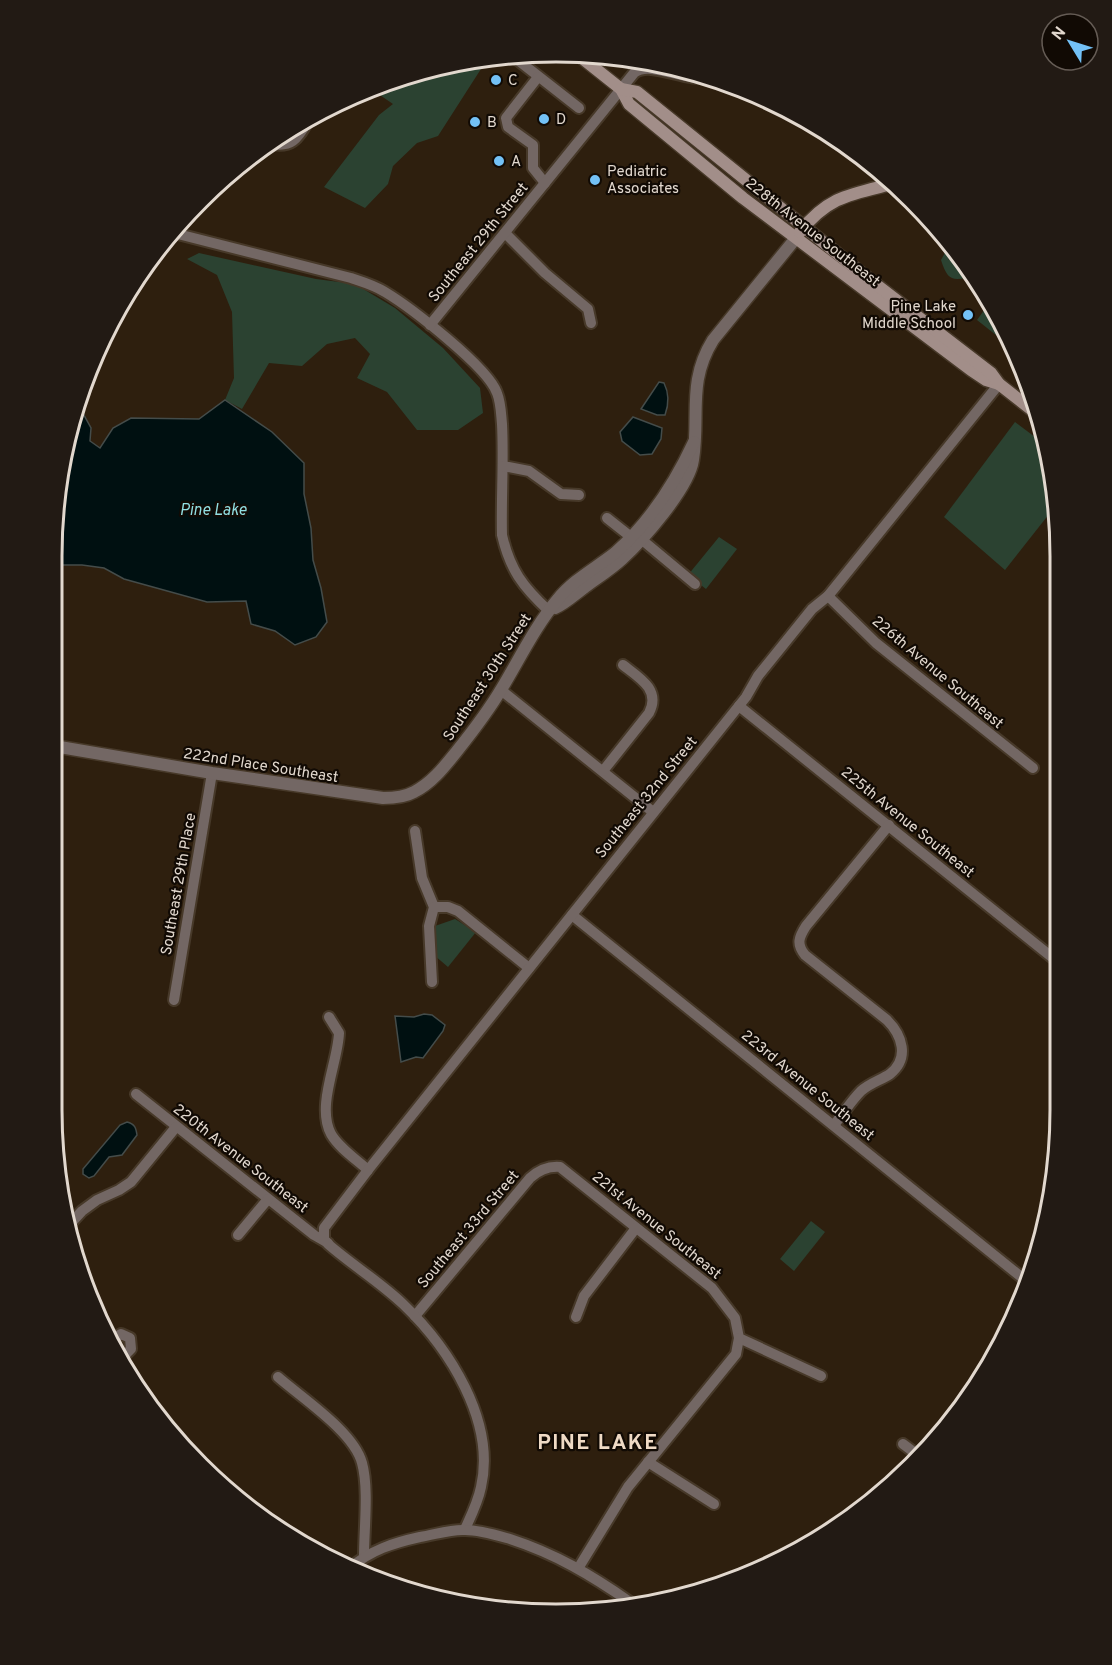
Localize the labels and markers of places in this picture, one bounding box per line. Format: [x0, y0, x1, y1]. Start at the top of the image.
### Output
place label: C [508, 72, 518, 91]
marker: C [489, 73, 503, 87]
place label: D [556, 111, 566, 130]
marker: D [537, 112, 551, 126]
place label: B [487, 114, 497, 133]
marker: B [468, 115, 482, 129]
place label: A [511, 153, 521, 172]
marker: A [492, 154, 506, 168]
place label: Pediatric Associates [607, 163, 679, 199]
marker: Pediatric Associates [588, 173, 602, 187]
place label: Pine Lake Middle School [862, 298, 956, 334]
marker: Pine Lake Middle School [961, 308, 975, 322]

